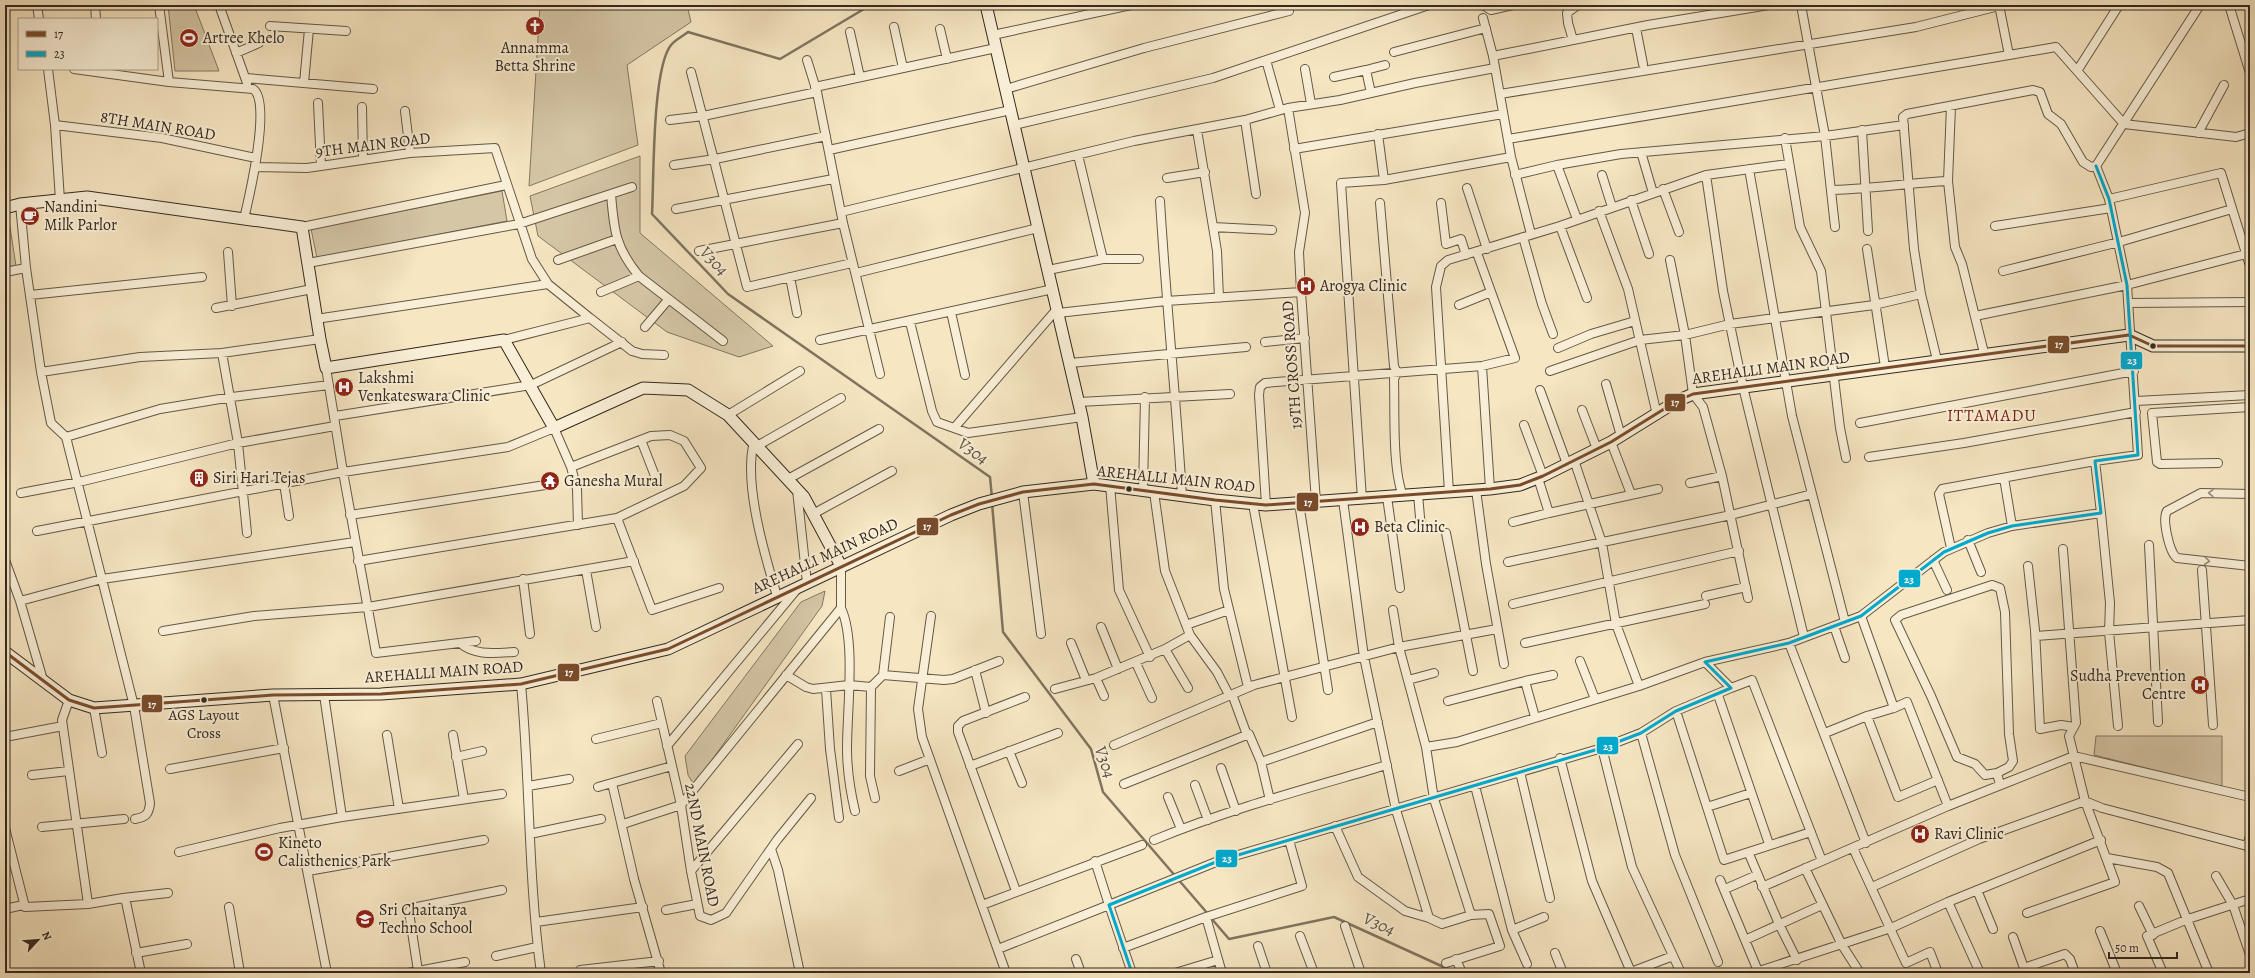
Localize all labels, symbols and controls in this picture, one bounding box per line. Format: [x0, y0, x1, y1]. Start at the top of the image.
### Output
church icon: Annamma Betta Shrine [524, 15, 546, 37]
legend [18, 18, 158, 70]
text: 17 [54, 26, 64, 42]
sports icon: Artree Khelo [178, 27, 200, 49]
place label: Artree Khelo [202, 27, 285, 49]
place label: Annamma Betta Shrine [494, 37, 576, 77]
text: 23 [54, 46, 65, 62]
street label: 8TH MAIN ROAD [99, 106, 217, 146]
street label: 9TH MAIN ROAD [314, 127, 432, 163]
place label: Nandini Milk Parlor [44, 196, 117, 236]
cafe icon: Nandini Milk Parlor [19, 205, 41, 227]
water label: V304 [694, 241, 734, 281]
hospital icon: Arogya Clinic [1295, 275, 1317, 297]
place label: Arogya Clinic [1319, 275, 1407, 297]
street label: 19TH CROSS ROAD [1277, 300, 1307, 430]
line badge: 17 [2047, 335, 2070, 354]
text: 17 [2055, 337, 2064, 352]
unlabelled marker [2148, 341, 2158, 351]
street label: AREHALLI MAIN ROAD [1690, 346, 1851, 390]
line badge: 23 [2120, 351, 2143, 370]
text: 23 [2127, 353, 2137, 368]
place label: Lakshmi Venkateswara Clinic [357, 367, 490, 407]
hospital icon: Lakshmi Venkateswara Clinic [333, 376, 355, 398]
line badge: 17 [1664, 393, 1686, 412]
text: 17 [1671, 395, 1680, 410]
district label: ITTAMADU [1947, 404, 2037, 427]
water label: V304 [953, 432, 993, 470]
street label: AREHALLI MAIN ROAD [1095, 460, 1256, 498]
building icon: Siri Hari Tejas [188, 467, 210, 489]
place label: Siri Hari Tejas [213, 467, 305, 489]
temple icon: Ganesha Mural [539, 470, 561, 492]
place label: Ganesha Mural [564, 470, 663, 492]
unlabelled marker [1124, 484, 1134, 494]
one-way arrow [2208, 488, 2214, 497]
line badge: 17 [1296, 492, 1319, 512]
text: 17 [1304, 495, 1313, 510]
street label: AREHALLI MAIN ROAD [747, 512, 902, 600]
hospital icon: Beta Clinic [1349, 516, 1371, 538]
place label: Beta Clinic [1374, 516, 1445, 538]
line badge: 17 [916, 517, 939, 536]
text: 17 [923, 519, 932, 534]
one-way arrow [2204, 556, 2210, 565]
line badge: 23 [1898, 569, 1921, 588]
text: 23 [1904, 572, 1914, 587]
street label: AREHALLI MAIN ROAD [363, 655, 524, 689]
line badge: 17 [557, 663, 580, 682]
text: 17 [565, 665, 574, 680]
place label: Sudha Prevention Centre [2070, 665, 2186, 705]
hospital icon: Sudha Prevention Centre [2189, 674, 2211, 696]
line badge: 17 [141, 694, 163, 713]
marker: AGS Layout Cross [199, 695, 209, 705]
text: 17 [148, 697, 157, 712]
place label: AGS Layout Cross [168, 705, 239, 743]
line badge: 23 [1596, 736, 1619, 755]
text: 23 [1603, 739, 1613, 754]
water label: V304 [1089, 743, 1121, 781]
street label: 22ND MAIN ROAD [679, 781, 725, 909]
hospital icon: Ravi Clinic [1909, 823, 1931, 845]
place label: Ravi Clinic [1934, 823, 2004, 845]
place label: Kineto Calisthenics Park [278, 832, 391, 872]
sports icon: Kineto Calisthenics Park [253, 841, 275, 863]
line badge: 23 [1215, 849, 1238, 868]
text: 23 [1222, 851, 1232, 866]
place label: Sri Chaitanya Techno School [379, 899, 473, 939]
water label: V304 [1359, 907, 1399, 941]
school or university icon: Sri Chaitanya Techno School [354, 908, 376, 930]
north arrow [18, 920, 58, 960]
text: N [38, 929, 55, 943]
scale bar [2109, 934, 2177, 960]
text: 50 m [2115, 940, 2139, 956]

